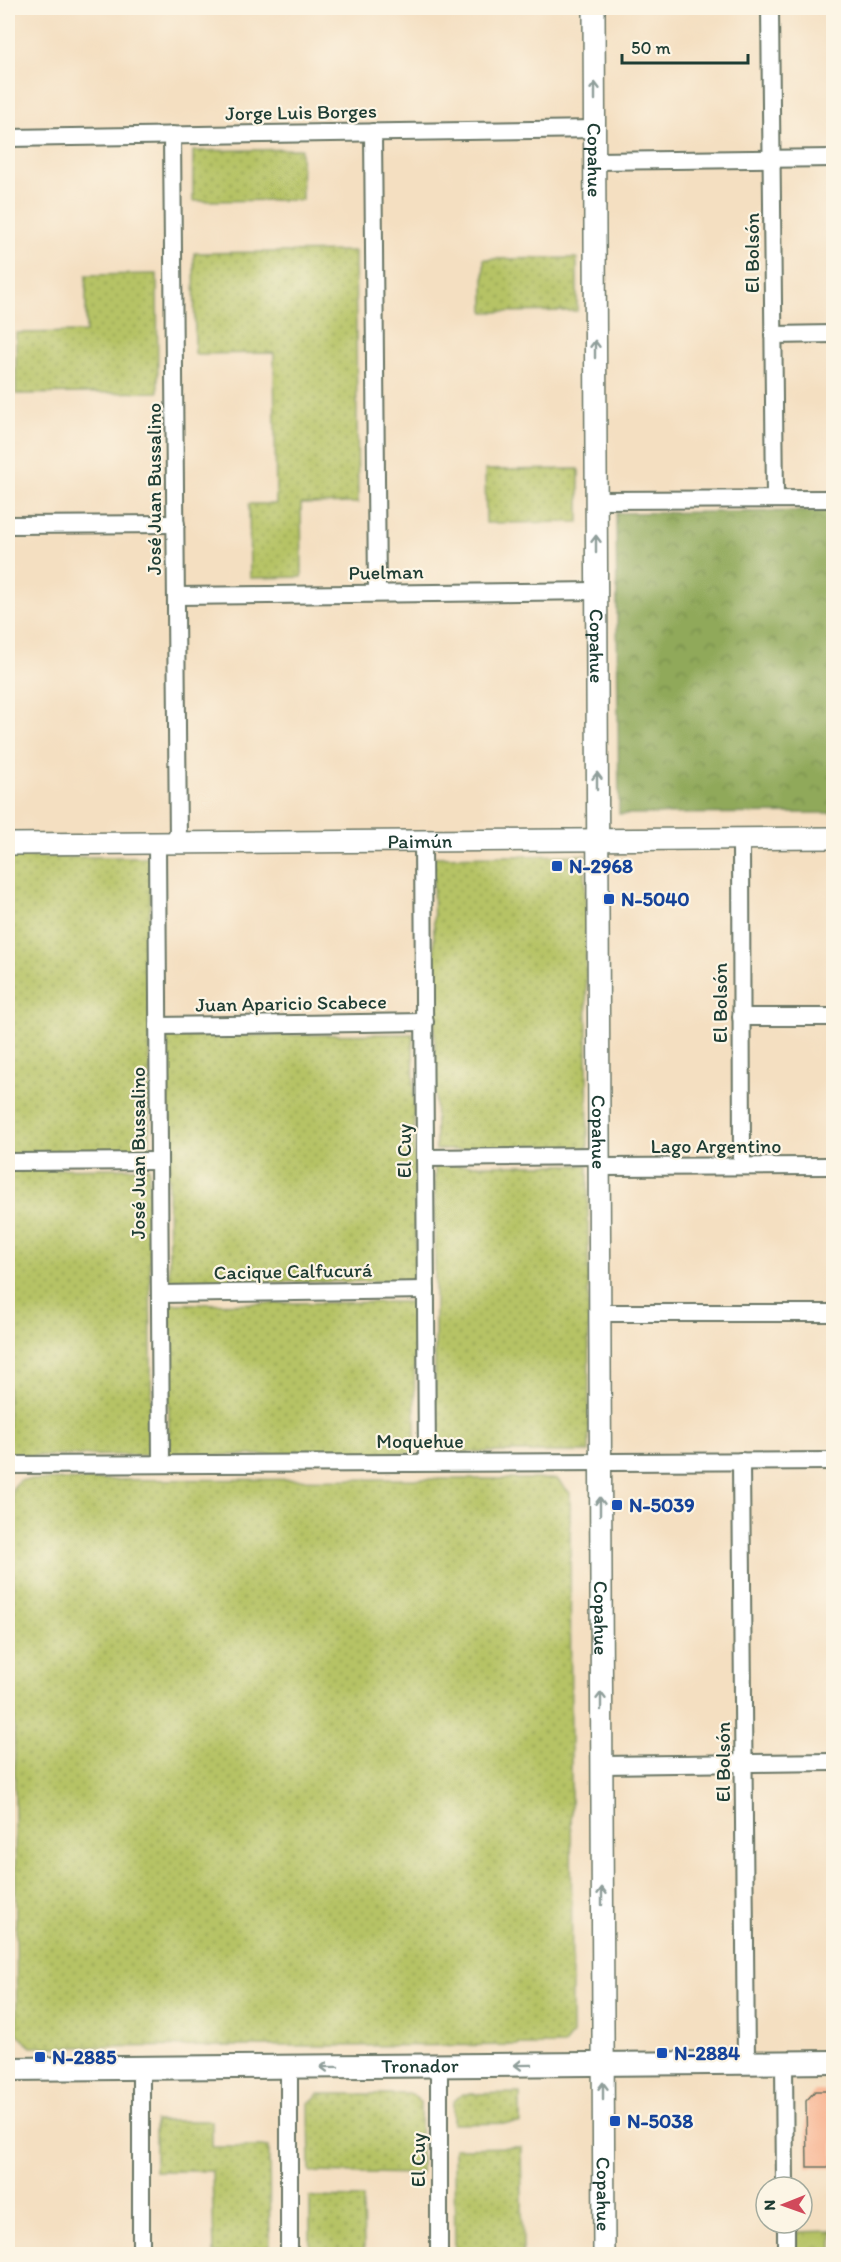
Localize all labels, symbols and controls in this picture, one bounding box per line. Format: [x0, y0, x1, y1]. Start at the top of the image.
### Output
scale bar [622, 27, 748, 65]
text: 50 m [631, 37, 671, 59]
one-way arrow [589, 82, 601, 102]
street label: Jorge Luis Borges [225, 99, 377, 125]
street label: Copahue [583, 123, 607, 197]
street label: El Bolsón [740, 213, 764, 293]
one-way arrow [589, 340, 601, 360]
street label: José Juan Bussalino [142, 403, 166, 575]
one-way arrow [590, 535, 602, 555]
street label: Puelman [348, 559, 424, 585]
street label: Copahue [585, 609, 609, 683]
one-way arrow [591, 772, 603, 792]
street label: Paimún [387, 829, 453, 853]
place label: N-2968 [569, 854, 633, 878]
marker: N-2968 [550, 859, 564, 873]
place label: N-5040 [621, 887, 690, 911]
marker: N-5040 [602, 892, 616, 906]
street label: El Bolsón [708, 963, 732, 1043]
street label: Juan Aparicio Scabece [195, 989, 387, 1017]
street label: José Juan Bussalino [126, 1067, 150, 1239]
street label: Copahue [587, 1095, 611, 1169]
street label: El Cuy [392, 1123, 416, 1178]
street label: Lago Argentino [650, 1134, 782, 1158]
street label: Cacique Calfucurá [213, 1258, 373, 1284]
street label: Moquehue [376, 1429, 464, 1453]
place label: N-5039 [629, 1493, 695, 1517]
one-way arrow [594, 1497, 606, 1517]
marker: N-5039 [610, 1498, 624, 1512]
street label: Copahue [589, 1581, 613, 1655]
one-way arrow [595, 1692, 607, 1712]
street label: El Bolsón [711, 1722, 735, 1802]
one-way arrow [596, 1887, 608, 1907]
place label: N-2884 [674, 2041, 740, 2065]
place label: N-2885 [52, 2045, 117, 2069]
marker: N-2884 [655, 2046, 669, 2060]
marker: N-2885 [33, 2050, 47, 2064]
street label: Tronador [381, 2053, 459, 2078]
one-way arrow [514, 2059, 534, 2071]
one-way arrow [319, 2061, 339, 2073]
one-way arrow [597, 2082, 609, 2102]
place label: N-5038 [627, 2109, 693, 2133]
marker: N-5038 [608, 2114, 622, 2128]
street label: El Cuy [406, 2132, 430, 2187]
street label: Copahue [592, 2157, 616, 2231]
north arrow [754, 2175, 814, 2235]
text: N [760, 2200, 779, 2211]

